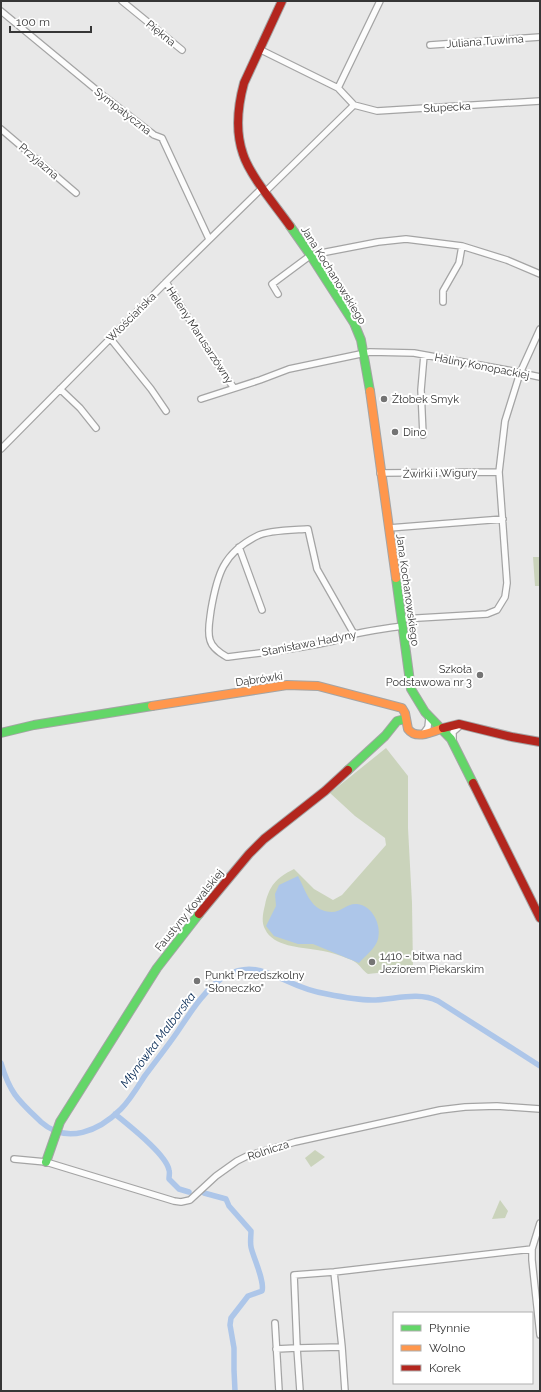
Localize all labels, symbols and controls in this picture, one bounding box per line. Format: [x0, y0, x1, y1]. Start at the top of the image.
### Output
scale bar [10, 8, 91, 34]
text: 100 m [16, 15, 50, 29]
street label: Piękna [143, 18, 178, 49]
street label: Juliana Tuwima [446, 32, 524, 51]
street label: Sympatyczna [92, 85, 154, 138]
street label: Słupecka [423, 100, 471, 115]
street label: Przyjazna [16, 141, 61, 182]
street label: Jana Kochanowskiego [298, 224, 369, 327]
street label: Heleny Marusarzówny [163, 284, 236, 386]
street label: Włościańska [104, 290, 159, 345]
street label: Haliny Konopackiej [433, 351, 530, 382]
place label: Żłobek Smyk [392, 393, 459, 406]
marker: Żłobek Smyk [379, 394, 389, 404]
place label: Dino [403, 426, 427, 439]
marker: Dino [390, 427, 400, 437]
street label: Żwirki i Wigury [402, 466, 478, 481]
street label: Jana Kochanowskiego [393, 533, 422, 647]
street label: Stanisława Hadyny [261, 628, 358, 659]
place label: Szkoła Podstawowa nr 3 [386, 663, 472, 689]
street label: Dąbrówki [234, 670, 284, 689]
marker: Szkoła Podstawowa nr 3 [475, 670, 485, 680]
street label: Faustyny Kowalskiej [152, 867, 226, 954]
place label: 1410 - bitwa nad Jeziorem Piekarskim [380, 950, 484, 976]
marker: 1410 - bitwa nad Jeziorem Piekarskim [367, 957, 377, 967]
place label: Punkt Przedszkolny "Słoneczko" [205, 969, 304, 995]
marker: Punkt Przedszkolny "Słoneczko" [192, 976, 202, 986]
water label: Młynówka Malborska [118, 990, 198, 1090]
street label: Rolnicza [246, 1138, 291, 1163]
legend [393, 1312, 533, 1384]
text: Płynnie [429, 1321, 470, 1335]
text: Wolno [429, 1341, 465, 1355]
text: Korek [429, 1361, 462, 1375]

